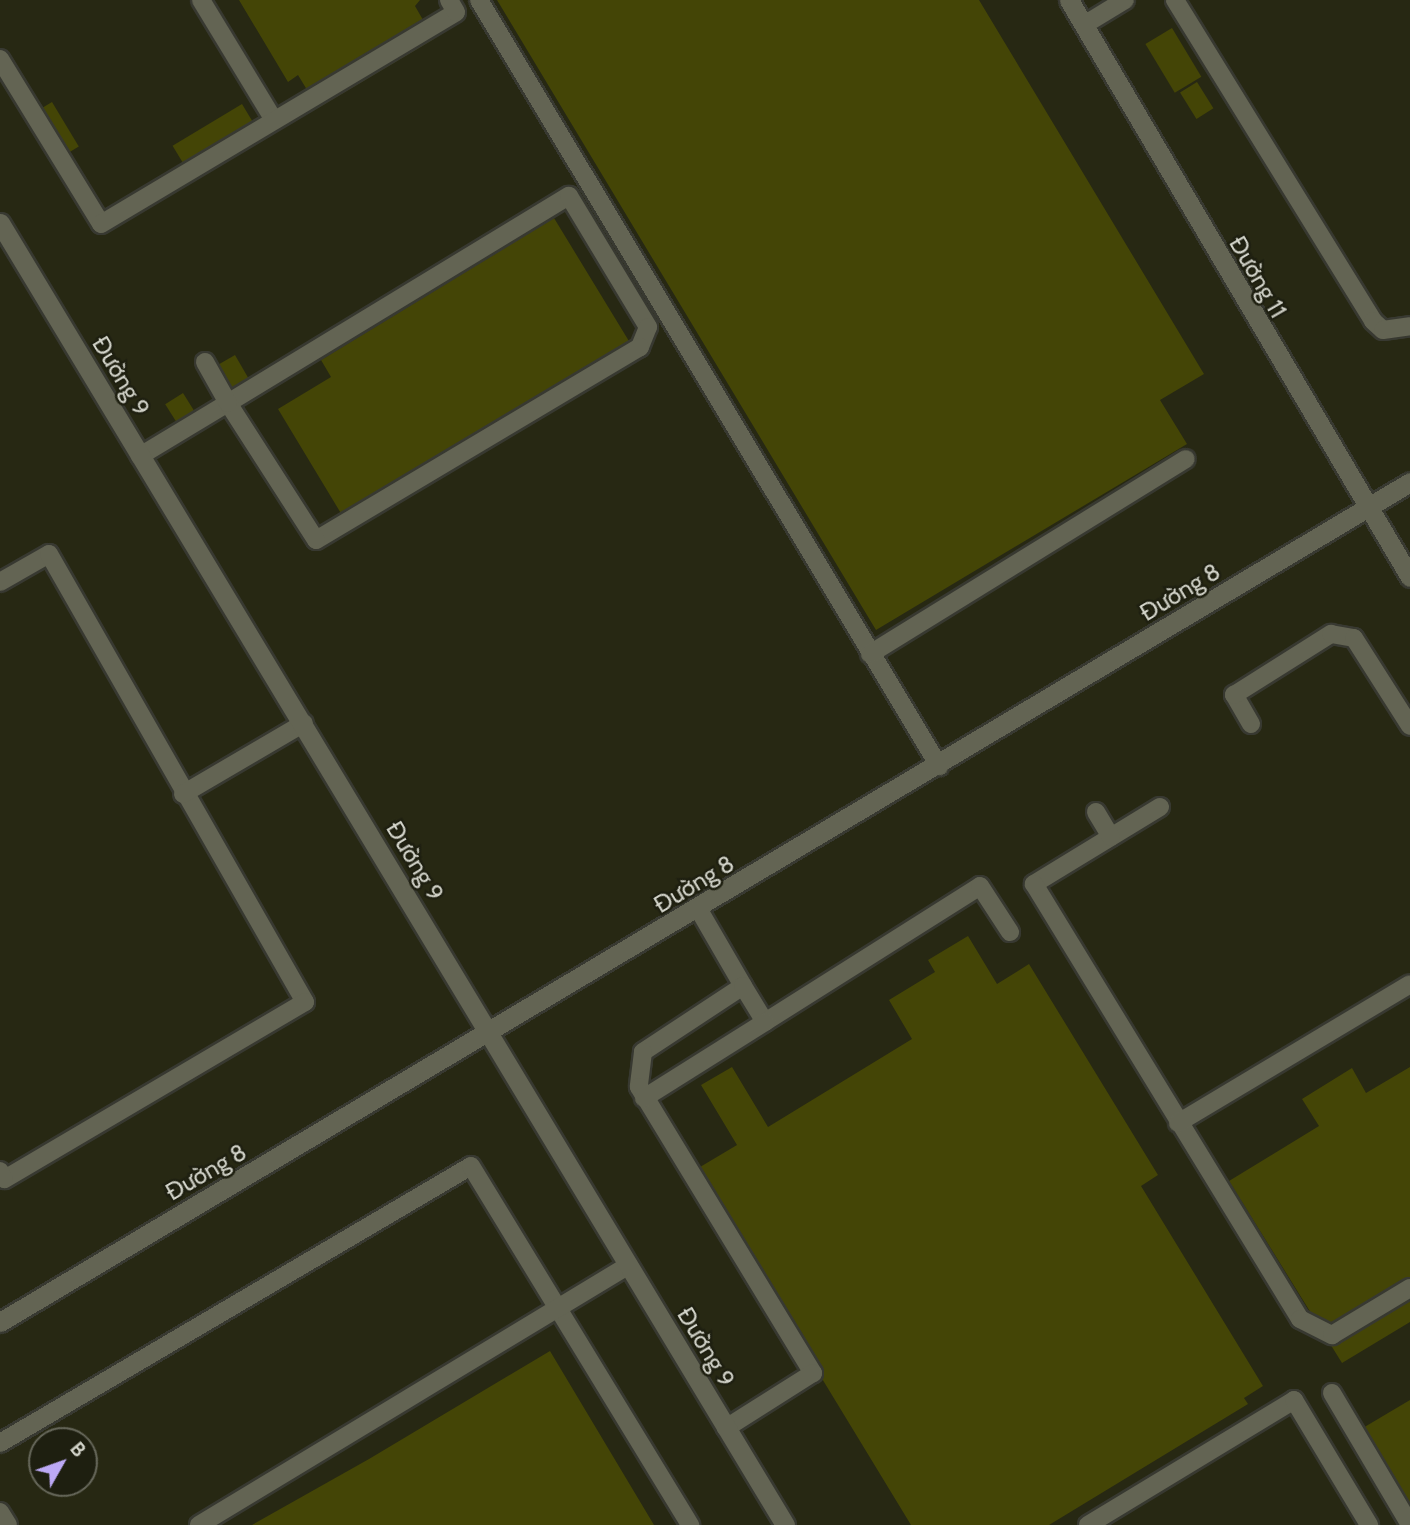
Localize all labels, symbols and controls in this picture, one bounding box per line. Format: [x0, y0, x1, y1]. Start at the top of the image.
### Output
street label: Đường 11 [1223, 231, 1293, 323]
street label: Đường 9 [86, 331, 156, 421]
street label: Đường 8 [1135, 557, 1225, 627]
street label: Đường 9 [380, 816, 450, 906]
street label: Đường 8 [649, 849, 739, 919]
street label: Đường 8 [160, 1137, 252, 1207]
street label: Đường 9 [671, 1302, 741, 1392]
north arrow [28, 1427, 98, 1497]
text: B [65, 1438, 91, 1461]

